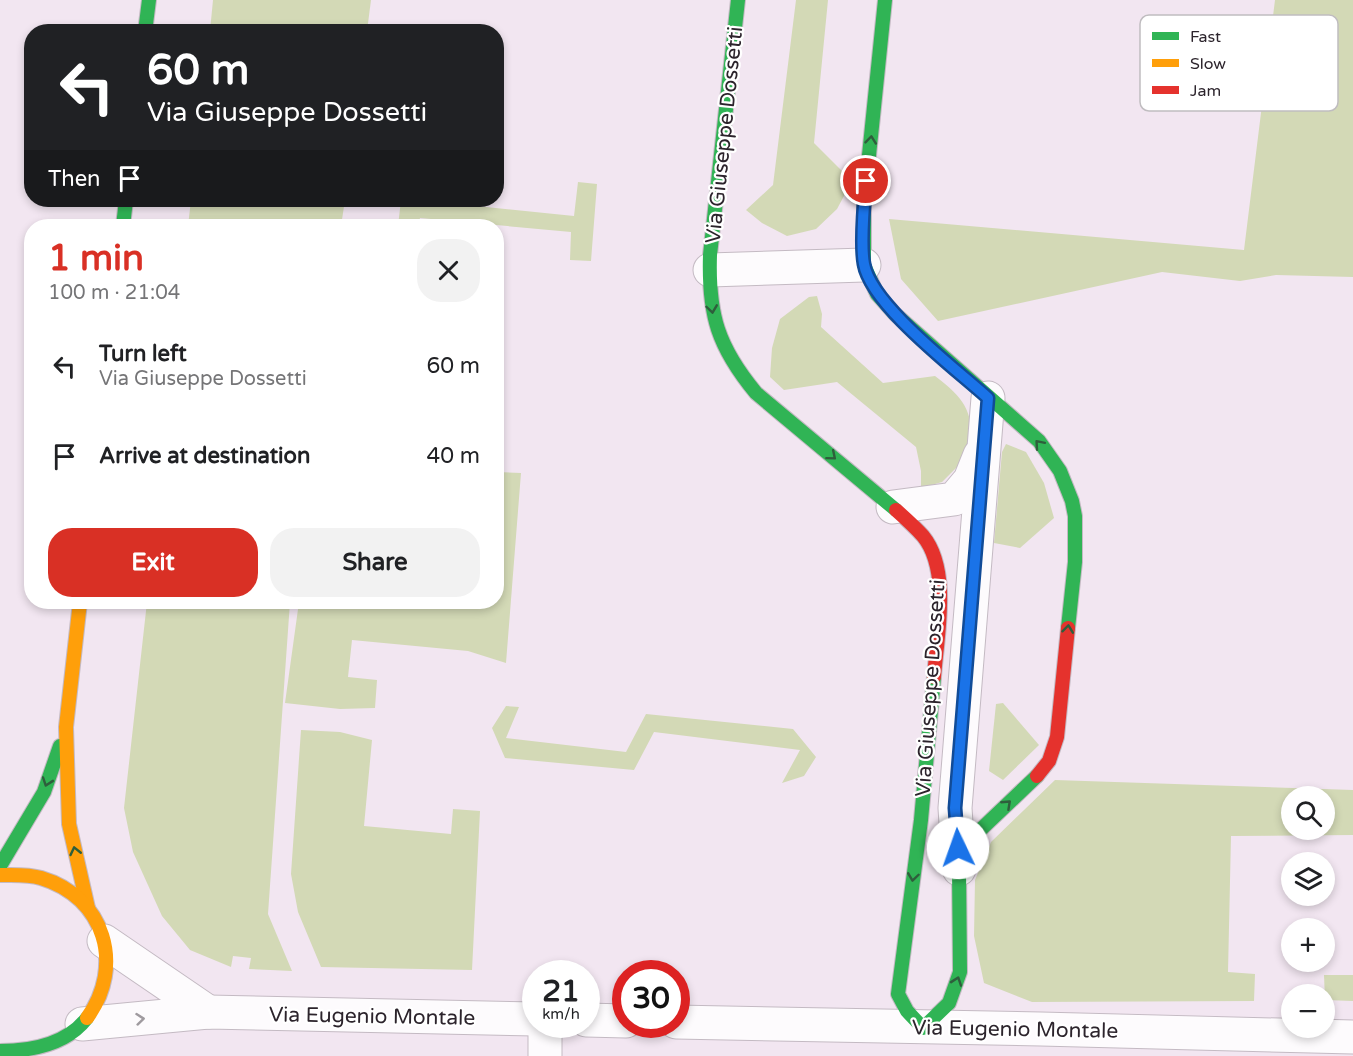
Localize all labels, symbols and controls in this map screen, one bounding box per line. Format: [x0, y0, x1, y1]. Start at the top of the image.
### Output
legend [1140, 15, 1338, 111]
street label: Via Giuseppe Dossetti [701, 25, 748, 245]
text: Fast [1190, 27, 1221, 47]
text: 60 m [147, 45, 249, 96]
icon: left [48, 48, 126, 126]
text: Slow [1190, 54, 1226, 74]
text: Jam [1190, 81, 1221, 101]
text: Via Giuseppe Dossetti [147, 96, 427, 129]
one-way arrow [864, 135, 877, 144]
pin [840, 155, 891, 206]
icon: arrive [113, 162, 146, 195]
icon: arrive [849, 164, 882, 197]
text: Then [48, 166, 101, 192]
text: 1 min [48, 237, 144, 280]
button: close [417, 239, 480, 302]
text: 100 m · 21:04 [48, 281, 180, 305]
one-way arrow [706, 304, 718, 313]
text: Turn left [99, 341, 187, 367]
icon: left [48, 350, 81, 383]
text: 60 m [426, 353, 480, 379]
text: Via Giuseppe Dossetti [99, 367, 307, 391]
icon: arrive [48, 440, 81, 473]
one-way arrow [1035, 440, 1046, 451]
text: Arrive at destination [99, 443, 310, 469]
text: 40 m [426, 443, 480, 469]
one-way arrow [825, 448, 836, 459]
button: Exit [48, 528, 258, 597]
button: Share [270, 528, 480, 597]
street label: Via Giuseppe Dossetti [910, 578, 951, 798]
one-way arrow [1061, 624, 1074, 633]
one-way arrow [42, 776, 54, 787]
map controls [1281, 786, 1335, 1038]
button: search [1281, 786, 1335, 840]
one-way arrow [1000, 801, 1011, 812]
position arrow [926, 816, 990, 880]
one-way arrow [69, 846, 82, 856]
button: layers [1281, 852, 1335, 906]
one-way arrow [908, 873, 920, 882]
button: + [1281, 918, 1335, 972]
speed limit sign: 30 [612, 960, 690, 1038]
text: 21 [542, 973, 580, 1010]
one-way arrow [949, 977, 962, 987]
button: − [1281, 984, 1335, 1038]
street label: Via Eugenio Montale [269, 1002, 475, 1031]
text: km/h [542, 1005, 580, 1023]
one-way arrow [136, 1013, 145, 1026]
street label: Via Eugenio Montale [912, 1015, 1118, 1044]

